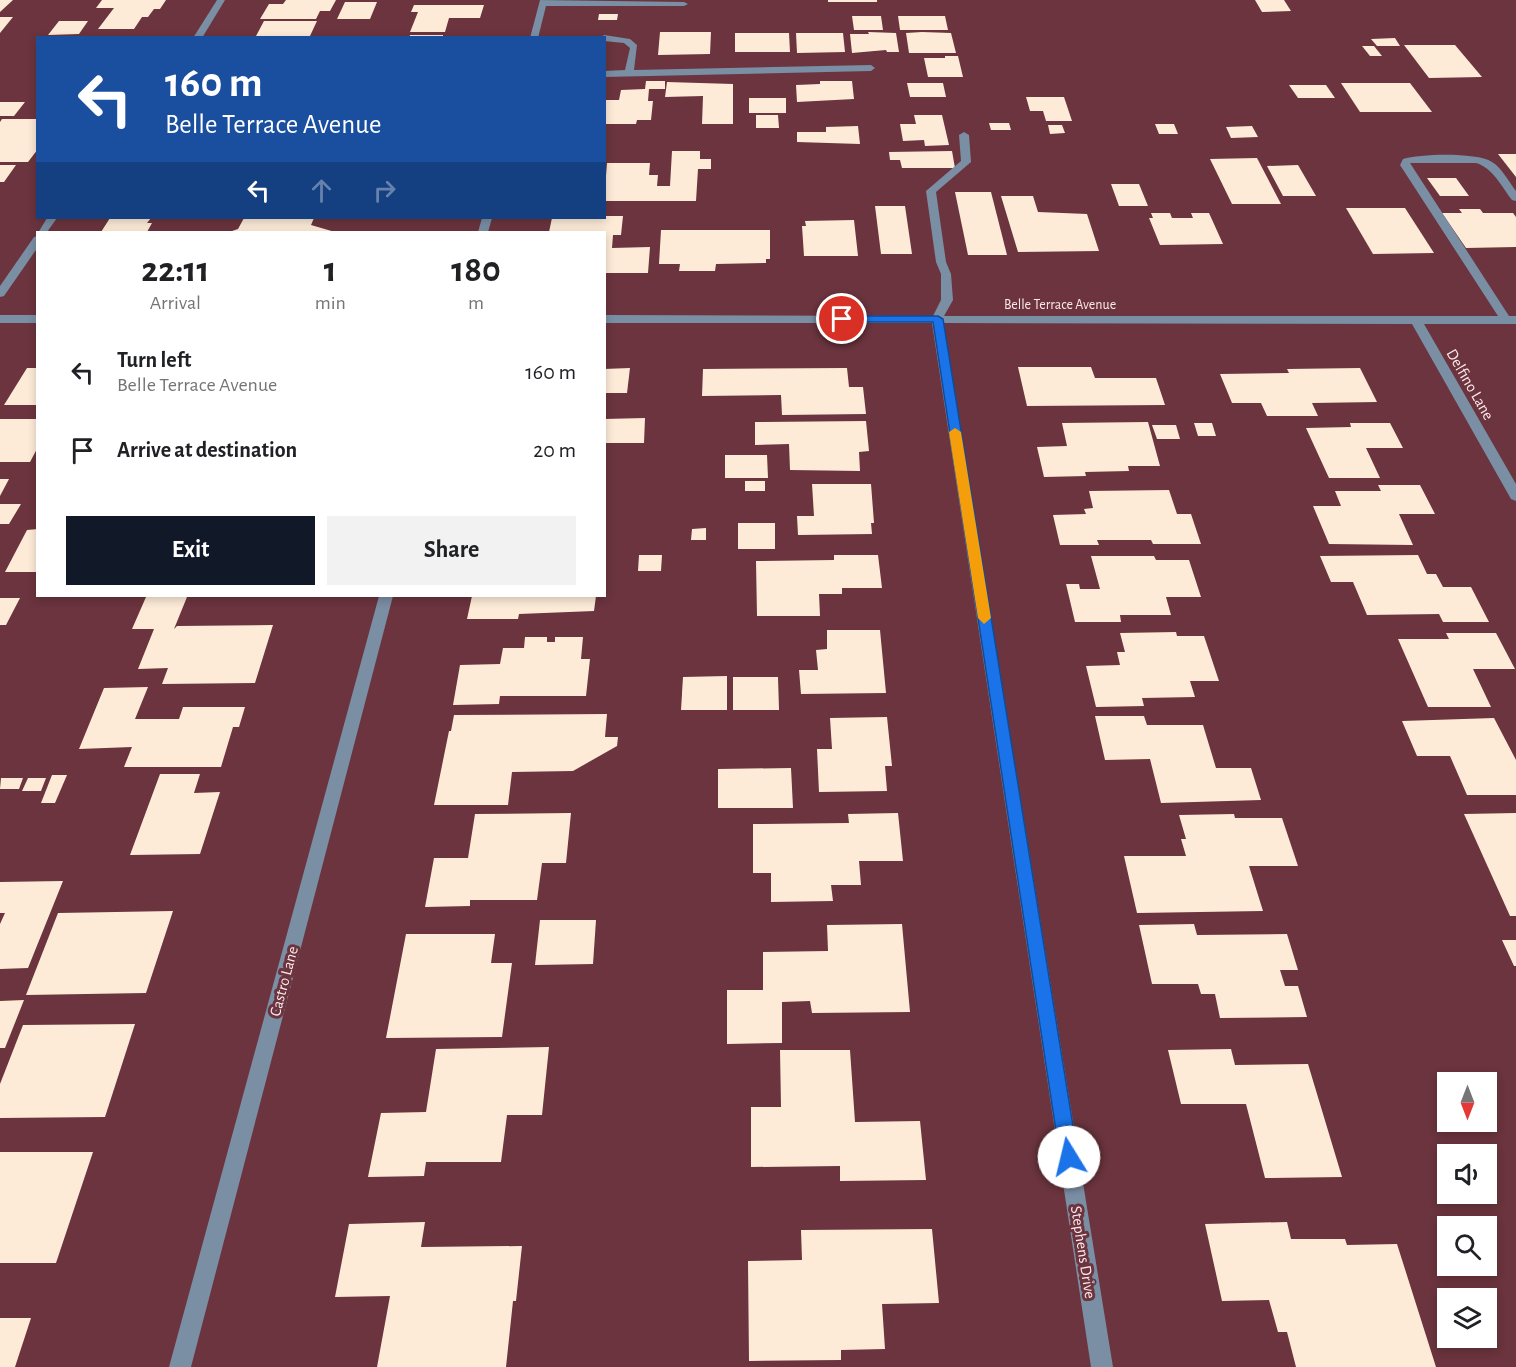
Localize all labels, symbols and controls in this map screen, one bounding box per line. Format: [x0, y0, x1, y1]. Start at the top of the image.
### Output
icon: left [66, 60, 144, 138]
text: 160 m [165, 62, 263, 104]
text: Belle Terrace Avenue [165, 111, 381, 138]
icon: left [242, 174, 275, 207]
icon: ahead [305, 174, 338, 207]
icon: right [368, 174, 401, 207]
text: 22:11 [141, 252, 209, 288]
text: 1 [324, 252, 337, 288]
text: 180 [451, 252, 501, 288]
text: Arrival [150, 293, 201, 313]
text: min [315, 293, 346, 313]
text: m [468, 293, 484, 313]
pin [816, 293, 867, 344]
street label: Belle Terrace Avenue [1004, 298, 1116, 312]
icon: arrive [825, 302, 858, 335]
street label: Delfino Lane [1443, 346, 1497, 423]
text: Turn left [117, 349, 191, 371]
icon: left [66, 356, 99, 389]
text: 160 m [525, 361, 576, 383]
text: Belle Terrace Avenue [117, 375, 277, 395]
icon: arrive [66, 434, 99, 467]
text: Arrive at destination [117, 439, 297, 461]
text: 20 m [533, 439, 576, 461]
button: Exit [66, 516, 315, 585]
button: Share [327, 516, 576, 585]
street label: Castro Lane [267, 944, 301, 1018]
north arrow [1437, 1072, 1497, 1132]
map controls [1437, 1072, 1497, 1348]
position arrow [1037, 1125, 1101, 1189]
button: sound [1437, 1144, 1497, 1204]
street label: Stephens Drive [1068, 1205, 1098, 1300]
button: search [1437, 1216, 1497, 1276]
button: layers [1437, 1288, 1497, 1348]

